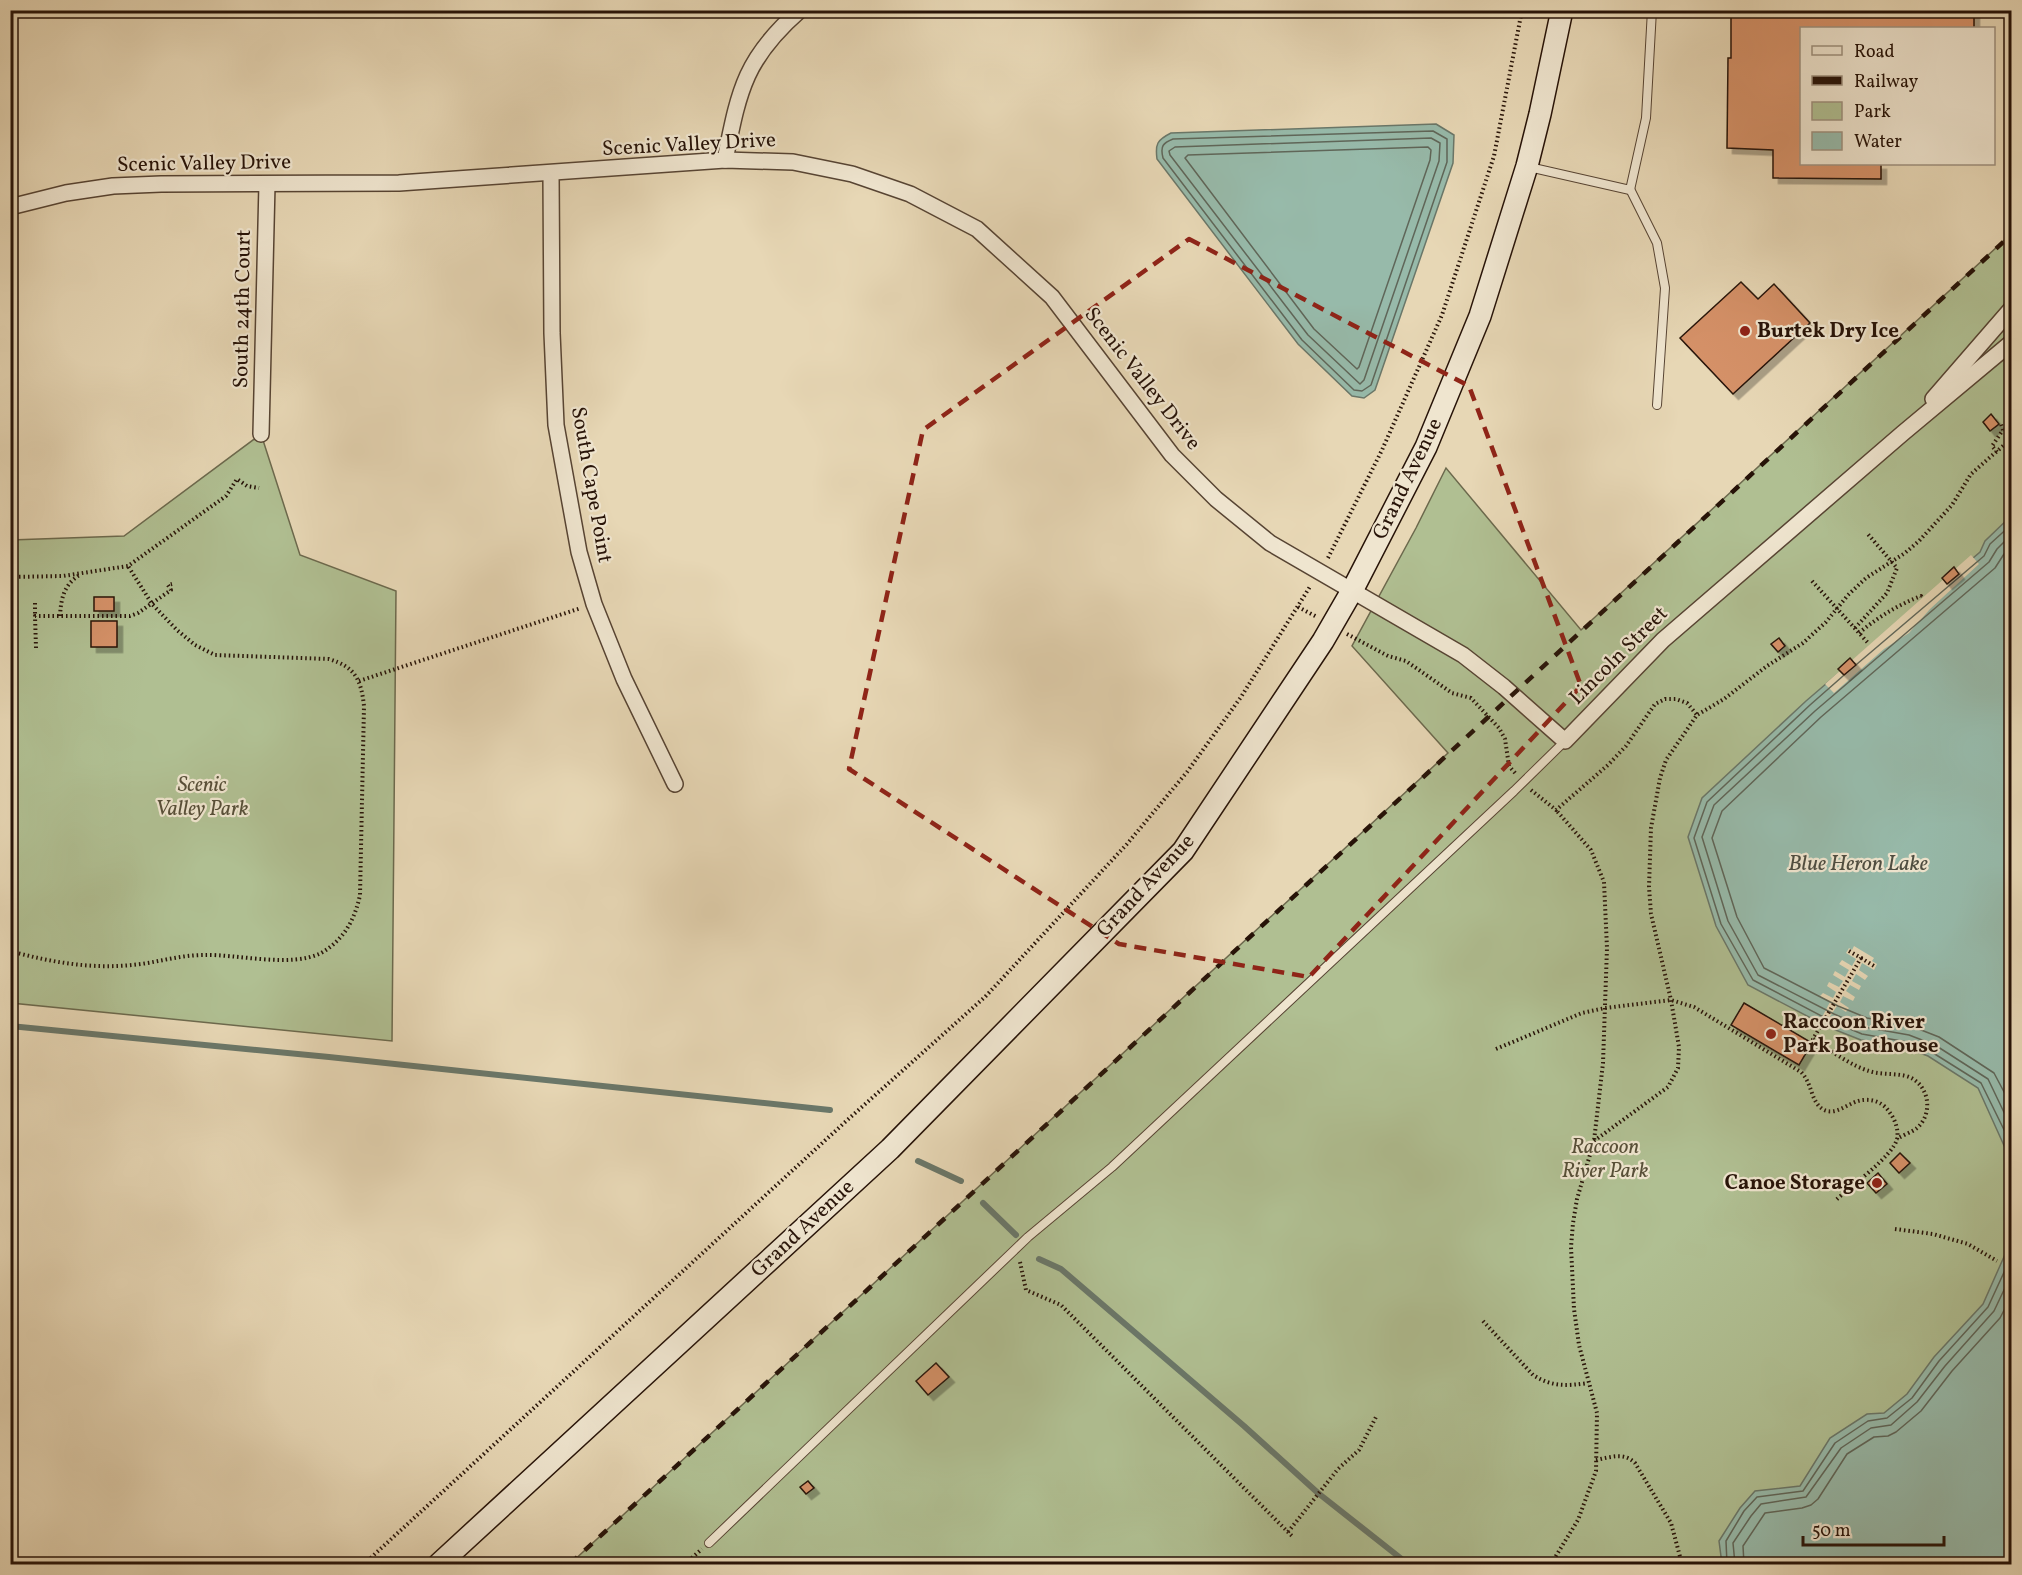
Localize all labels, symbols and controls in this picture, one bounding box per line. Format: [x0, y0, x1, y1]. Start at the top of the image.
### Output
legend [1800, 27, 1995, 165]
text: Road [1854, 40, 1895, 65]
text: Railway [1854, 70, 1918, 95]
text: Park [1854, 100, 1891, 125]
street label: Scenic Valley Drive [601, 126, 777, 164]
text: Water [1854, 130, 1902, 155]
street label: Scenic Valley Drive [117, 148, 291, 180]
street label: South 24th Court [227, 229, 259, 389]
street label: Scenic Valley Drive [1077, 301, 1207, 457]
place label: Burtek Dry Ice [1757, 317, 1899, 346]
marker: Burtek Dry Ice [1738, 324, 1752, 338]
street label: South Cape Point [563, 405, 619, 565]
street label: Grand Avenue [1366, 413, 1450, 545]
street label: Lincoln Street [1563, 600, 1675, 712]
park label: Scenic Valley Park [155, 771, 249, 824]
street label: Grand Avenue [1090, 828, 1202, 944]
water label: Blue Heron Lake [1788, 849, 1928, 880]
place label: Raccoon River Park Boathouse [1783, 1008, 1939, 1061]
marker: Raccoon River Park Boathouse [1764, 1027, 1778, 1041]
park label: Raccoon River Park [1562, 1133, 1649, 1186]
place label: Canoe Storage [1724, 1169, 1865, 1198]
street label: Grand Avenue [745, 1173, 861, 1285]
marker: Canoe Storage [1870, 1176, 1884, 1190]
scale bar [1803, 1509, 1944, 1547]
text: 50 m [1812, 1519, 1851, 1544]

